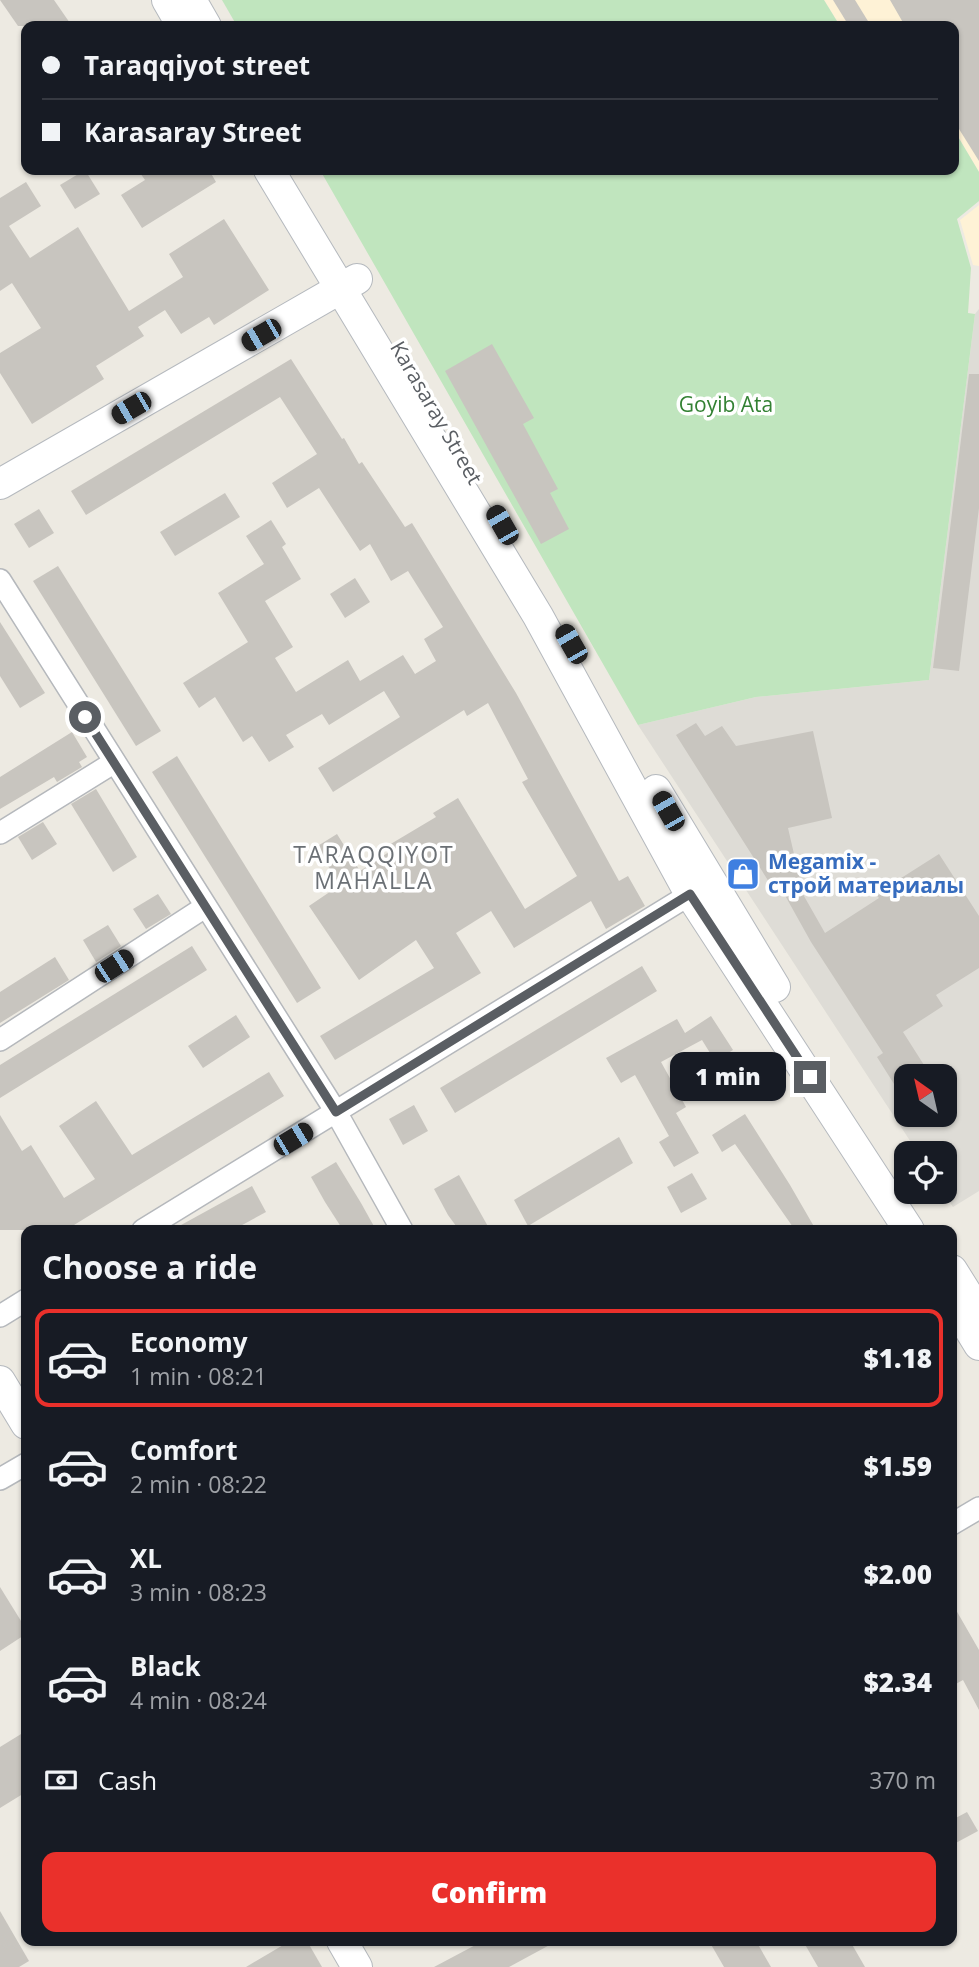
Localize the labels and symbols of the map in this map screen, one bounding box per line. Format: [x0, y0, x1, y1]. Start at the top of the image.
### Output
car [238, 315, 285, 355]
street label: Karasaray Street [384, 336, 489, 489]
car [108, 388, 155, 428]
park label: Goyib Ata [679, 390, 773, 418]
car [483, 502, 522, 548]
car [552, 621, 591, 667]
route start [69, 701, 101, 733]
car [649, 788, 688, 834]
district label: TARAQQIYOT MAHALLA [293, 838, 455, 896]
place label: Megamix - строй материалы [768, 847, 964, 899]
shop icon: Megamix - строй материалы [724, 855, 762, 893]
car [91, 946, 138, 986]
callout: 1 min [670, 1052, 786, 1102]
route end [794, 1061, 826, 1093]
north arrow [894, 1064, 957, 1127]
car [270, 1119, 317, 1159]

